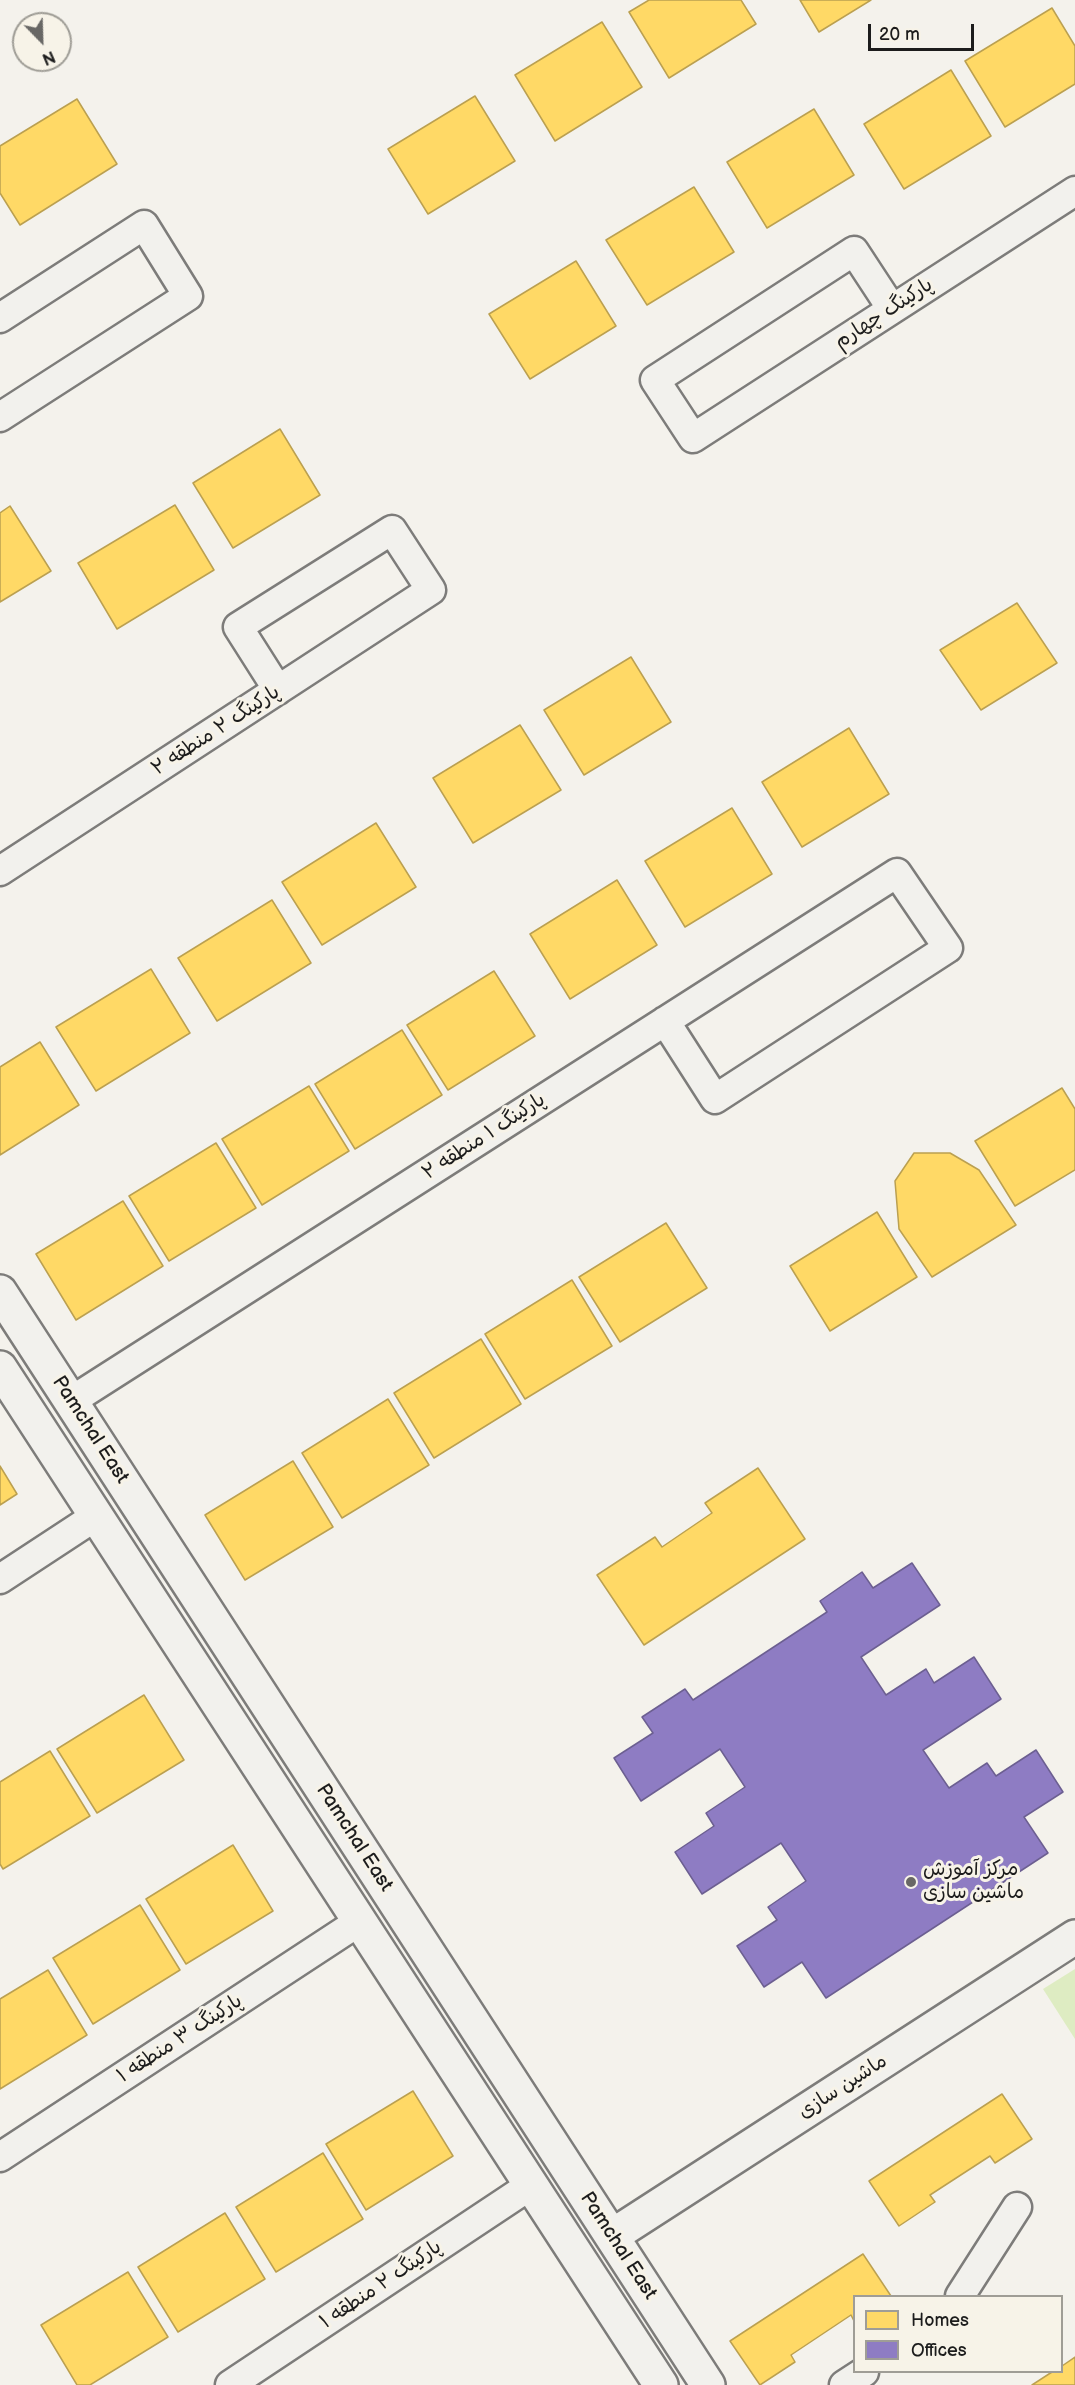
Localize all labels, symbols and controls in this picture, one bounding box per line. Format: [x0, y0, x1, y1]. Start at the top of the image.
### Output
north arrow [12, 12, 72, 72]
scale bar [871, 12, 978, 50]
text: 20 m [879, 24, 920, 45]
text: N [39, 46, 58, 68]
street label: پارکینگ چهارم [830, 273, 938, 355]
street label: پارکینگ ۲ منطقه ۲ [147, 681, 285, 781]
street label: پارکینگ ۱ منطقه ۲ [418, 1088, 550, 1186]
street label: Pamchal East [46, 1372, 134, 1488]
street label: Pamchal East [310, 1780, 398, 1896]
place label: مرکز آموزش ماشین سازی [923, 1858, 1024, 1905]
marker: مرکز آموزش ماشین سازی [904, 1875, 918, 1889]
street label: پارکینگ ۳ منطقه ۱ [113, 1989, 247, 2089]
street label: ماشین سازی [794, 2049, 892, 2125]
street label: Pamchal East [574, 2188, 662, 2304]
street label: پارکینگ ۲ منطقه ۱ [315, 2235, 447, 2335]
legend [853, 2295, 1063, 2373]
text: Homes [911, 2310, 969, 2331]
text: Offices [911, 2340, 967, 2361]

